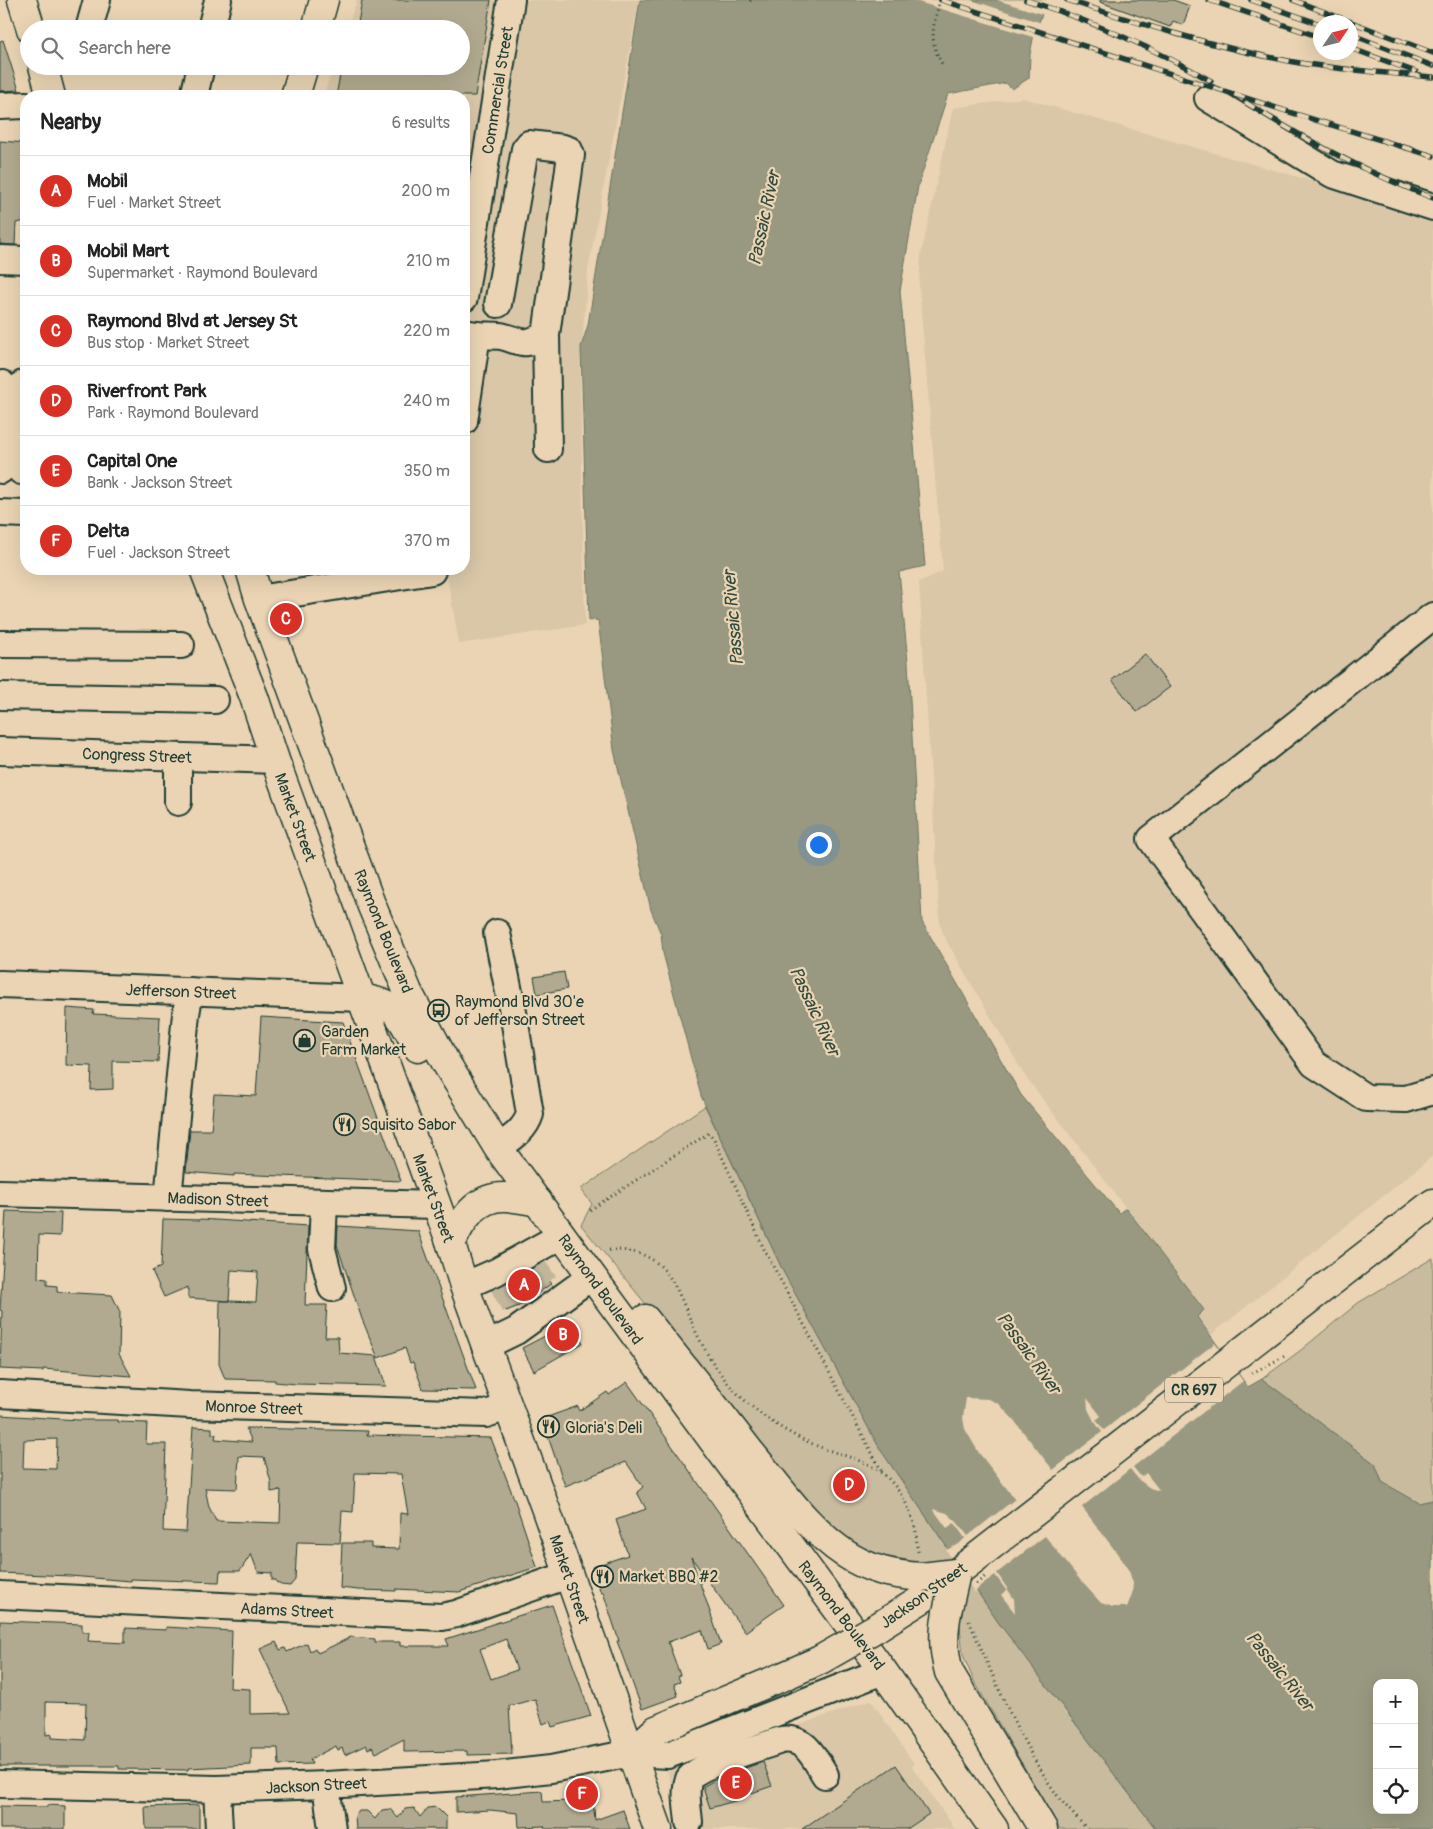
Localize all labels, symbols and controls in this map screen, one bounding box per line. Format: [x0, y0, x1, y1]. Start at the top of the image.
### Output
north arrow [1313, 15, 1358, 60]
search box [20, 20, 470, 75]
street label: Commercial Street [478, 24, 518, 155]
icon: search [38, 34, 66, 62]
text: Search here [78, 36, 171, 60]
text: Nearby [40, 109, 101, 136]
text: 6 results [392, 113, 450, 133]
water label: Passaic River [743, 166, 786, 267]
text: Mobil [87, 169, 128, 193]
text: A [51, 181, 61, 201]
text: 200 m [402, 181, 450, 201]
text: Fuel · Market Street [87, 193, 221, 213]
text: Mobil Mart [87, 239, 169, 263]
text: B [51, 251, 61, 271]
text: 210 m [406, 251, 450, 271]
text: Supermarket · Raymond Boulevard [87, 263, 318, 283]
text: Raymond Blvd at Jersey St [87, 309, 297, 333]
text: C [51, 321, 61, 341]
text: 220 m [404, 321, 450, 341]
text: Bus stop · Market Street [87, 333, 249, 353]
text: Riverfront Park [87, 379, 206, 403]
text: D [51, 391, 61, 411]
text: 240 m [403, 391, 450, 411]
text: Park · Raymond Boulevard [87, 403, 259, 423]
text: Capital One [87, 449, 177, 473]
text: E [52, 461, 60, 481]
text: 350 m [404, 461, 450, 481]
text: Bank · Jackson Street [87, 473, 232, 493]
text: Delta [87, 519, 129, 543]
text: F [51, 531, 61, 551]
text: 370 m [404, 531, 450, 551]
text: Fuel · Jackson Street [87, 543, 230, 563]
water label: Passaic River [718, 567, 749, 667]
pin: C [270, 600, 302, 638]
street label: Congress Street [82, 744, 193, 768]
street label: Market Street [270, 770, 320, 865]
your location [806, 832, 832, 858]
street label: Raymond Boulevard [349, 867, 417, 996]
water label: Passaic River [784, 963, 846, 1062]
street label: Jefferson Street [125, 980, 237, 1004]
place label: Raymond Blvd 30'e of Jefferson Street [455, 992, 585, 1030]
bus stop icon: Raymond Blvd 30'e of Jefferson Street [427, 998, 451, 1022]
place label: Garden Farm Market [321, 1022, 407, 1060]
shop icon: Garden Farm Market [293, 1028, 317, 1052]
restaurant icon: Squisito Sabor [333, 1112, 357, 1136]
place label: Squisito Sabor [361, 1115, 456, 1135]
street label: Market Street [408, 1151, 458, 1246]
street label: Madison Street [167, 1188, 269, 1212]
street label: Raymond Boulevard [554, 1230, 648, 1348]
pin: A [508, 1266, 540, 1304]
water label: Passaic River [991, 1308, 1068, 1401]
pin: B [547, 1316, 579, 1354]
road number: CR 697 [1165, 1378, 1223, 1402]
street label: Monroe Street [205, 1396, 304, 1420]
restaurant icon: Gloria's Deli [537, 1415, 561, 1439]
place label: Gloria's Deli [565, 1418, 642, 1438]
pin: D [833, 1466, 865, 1504]
street label: Market Street [545, 1532, 594, 1627]
street label: Raymond Boulevard [794, 1557, 889, 1674]
street label: Jackson Street [876, 1558, 971, 1633]
restaurant icon: Market BBQ #2 [591, 1564, 615, 1588]
place label: Market BBQ #2 [619, 1567, 718, 1587]
street label: Adams Street [240, 1599, 335, 1623]
water label: Passaic River [1241, 1627, 1320, 1718]
map controls [1373, 1679, 1418, 1814]
button: + [1373, 1679, 1418, 1724]
button: − [1373, 1724, 1418, 1769]
pin: E [720, 1764, 752, 1802]
button: locate [1373, 1769, 1418, 1814]
street label: Jackson Street [265, 1773, 368, 1799]
pin: F [566, 1775, 598, 1813]

